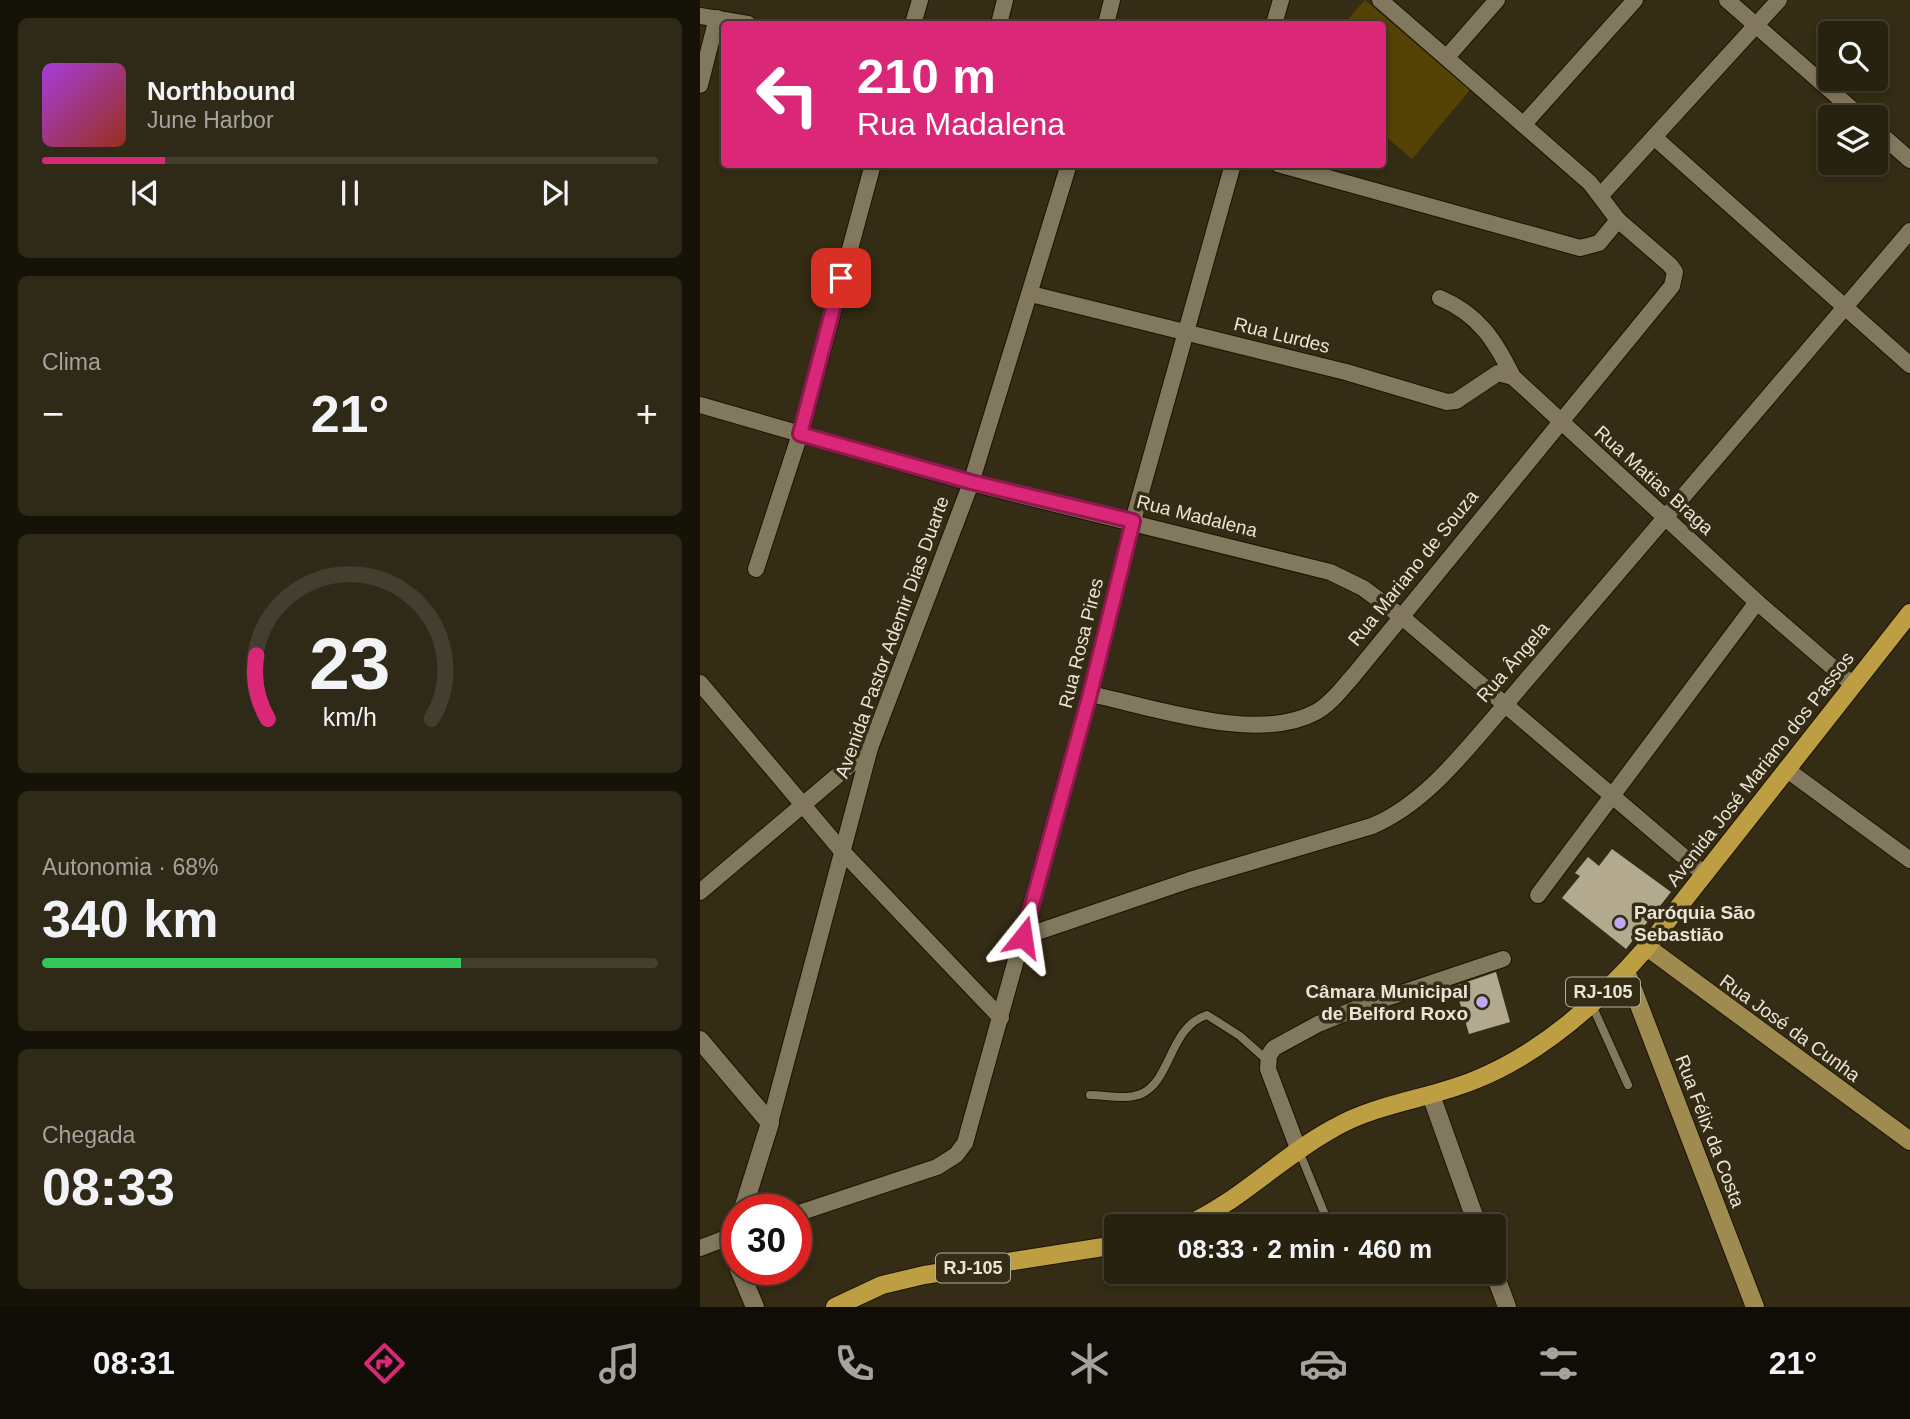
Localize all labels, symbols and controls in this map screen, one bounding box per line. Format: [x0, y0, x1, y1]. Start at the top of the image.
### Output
map controls [1818, 21, 1888, 175]
button: search [1818, 21, 1888, 91]
icon: left [742, 49, 833, 140]
text: 210 m [857, 49, 996, 103]
text: Northbound [147, 76, 296, 106]
button: layers [1818, 105, 1888, 175]
text: Rua Madalena [857, 106, 1065, 142]
text: June Harbor [147, 107, 274, 133]
icon: previous [126, 174, 164, 212]
icon: pause [331, 174, 369, 212]
icon: next [536, 174, 574, 212]
pin [811, 248, 871, 308]
icon: arrive [822, 259, 860, 297]
street label: Rua Lurdes [1232, 313, 1332, 357]
text: Clima [42, 349, 101, 375]
text: 21° [311, 385, 389, 443]
text: − [42, 393, 64, 435]
text: + [636, 393, 658, 435]
street label: Rua Matias Braga [1590, 421, 1718, 539]
street label: Rua Mariano de Souza [1344, 486, 1483, 650]
street label: Rua Madalena [1134, 491, 1260, 541]
street label: Avenida Pastor Ademir Dias Duarte [831, 493, 953, 781]
street label: Rua Rosa Pires [1055, 576, 1107, 710]
street label: Rua Ângela [1473, 617, 1554, 706]
text: 23 [310, 624, 390, 705]
street label: Avenida José Mariano dos Passos [1662, 648, 1858, 890]
text: km/h [323, 703, 377, 731]
text: Autonomia · 68% [42, 854, 218, 880]
text: 340 km [42, 890, 218, 948]
position arrow [986, 900, 1060, 974]
place label: Paróquia São Sebastião [1634, 902, 1755, 945]
marker: Paróquia São Sebastião [1612, 915, 1628, 931]
street label: Rua José da Cunha [1716, 970, 1864, 1086]
road number: RJ-105 [1566, 978, 1640, 1007]
place label: Câmara Municipal de Belford Roxo [1305, 981, 1468, 1024]
marker: Câmara Municipal de Belford Roxo [1474, 994, 1490, 1010]
street label: Rua Félix da Costa [1671, 1052, 1749, 1211]
text: Chegada [42, 1122, 135, 1148]
text: 08:33 [42, 1158, 175, 1216]
speed limit sign: 30 [721, 1194, 812, 1285]
text: 08:33 · 2 min · 460 m [1178, 1234, 1432, 1264]
road number: RJ-105 [936, 1254, 1010, 1282]
icon: directions [360, 1339, 409, 1388]
icon: music [595, 1339, 644, 1388]
icon: phone [830, 1339, 879, 1388]
icon: climate [1065, 1339, 1114, 1388]
icon: car [1299, 1339, 1348, 1388]
icon: filters [1534, 1339, 1583, 1388]
text: 08:31 [93, 1345, 175, 1381]
text: 21° [1769, 1345, 1817, 1381]

